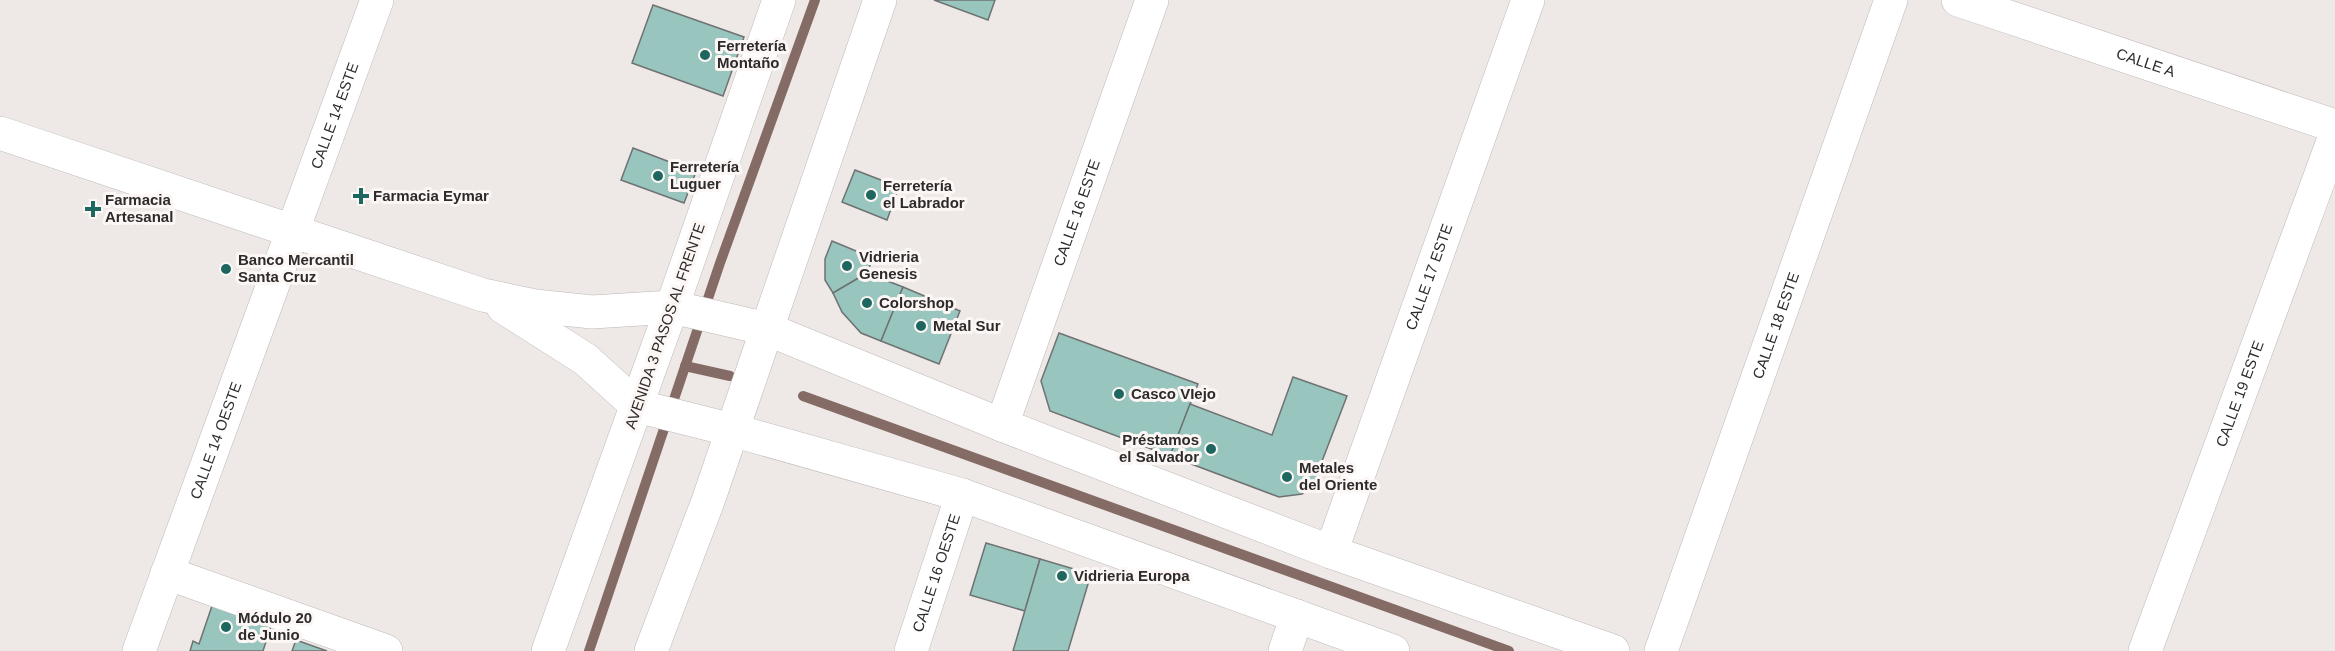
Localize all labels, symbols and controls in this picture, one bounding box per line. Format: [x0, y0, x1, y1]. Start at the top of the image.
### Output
place label: Ferretería Montaño [717, 37, 787, 71]
street label: CALLE A [2114, 45, 2178, 80]
marker: Ferretería Montaño [698, 48, 712, 62]
street label: CALLE 14 ESTE [307, 60, 361, 171]
street label: CALLE 16 ESTE [1050, 157, 1103, 268]
place label: Ferretería Luguer [670, 158, 740, 192]
marker: Ferretería Luguer [651, 169, 665, 183]
place label: Ferretería el Labrador [883, 177, 965, 211]
place label: Farmacia Eymar [373, 187, 489, 204]
marker: Ferretería el Labrador [864, 188, 878, 202]
marker: Farmacia Eymar [354, 189, 368, 203]
place label: Farmacia Artesanal [105, 191, 173, 225]
marker: Farmacia Artesanal [86, 202, 100, 216]
street label: AVENIDA 3 PASOS AL FRENTE [621, 221, 708, 431]
street label: CALLE 17 ESTE [1402, 221, 1455, 332]
place label: Vidrieria Genesis [859, 248, 919, 282]
place label: Banco Mercantil Santa Cruz [238, 251, 354, 285]
marker: Vidrieria Genesis [840, 259, 854, 273]
marker: Banco Mercantil Santa Cruz [219, 262, 233, 276]
street label: CALLE 18 ESTE [1749, 270, 1802, 381]
place label: Colorshop [879, 294, 954, 311]
marker: Colorshop [860, 296, 874, 310]
place label: Metal Sur [933, 317, 1001, 334]
marker: Metal Sur [914, 319, 928, 333]
street label: CALLE 19 ESTE [2212, 338, 2267, 449]
street label: CALLE 14 OESTE [186, 380, 245, 501]
place label: Casco VIejo [1131, 385, 1216, 402]
marker: Casco VIejo [1112, 387, 1126, 401]
place label: Préstamos el Salvador [1119, 431, 1199, 465]
marker: Préstamos el Salvador [1204, 442, 1218, 456]
place label: Metales del Oriente [1299, 459, 1377, 493]
marker: Metales del Oriente [1280, 470, 1294, 484]
street label: CALLE 16 OESTE [909, 512, 963, 634]
place label: Vidrieria Europa [1074, 567, 1190, 584]
marker: Vidrieria Europa [1055, 569, 1069, 583]
place label: Módulo 20 de Junio [238, 609, 312, 643]
marker: Módulo 20 de Junio [219, 620, 233, 634]

